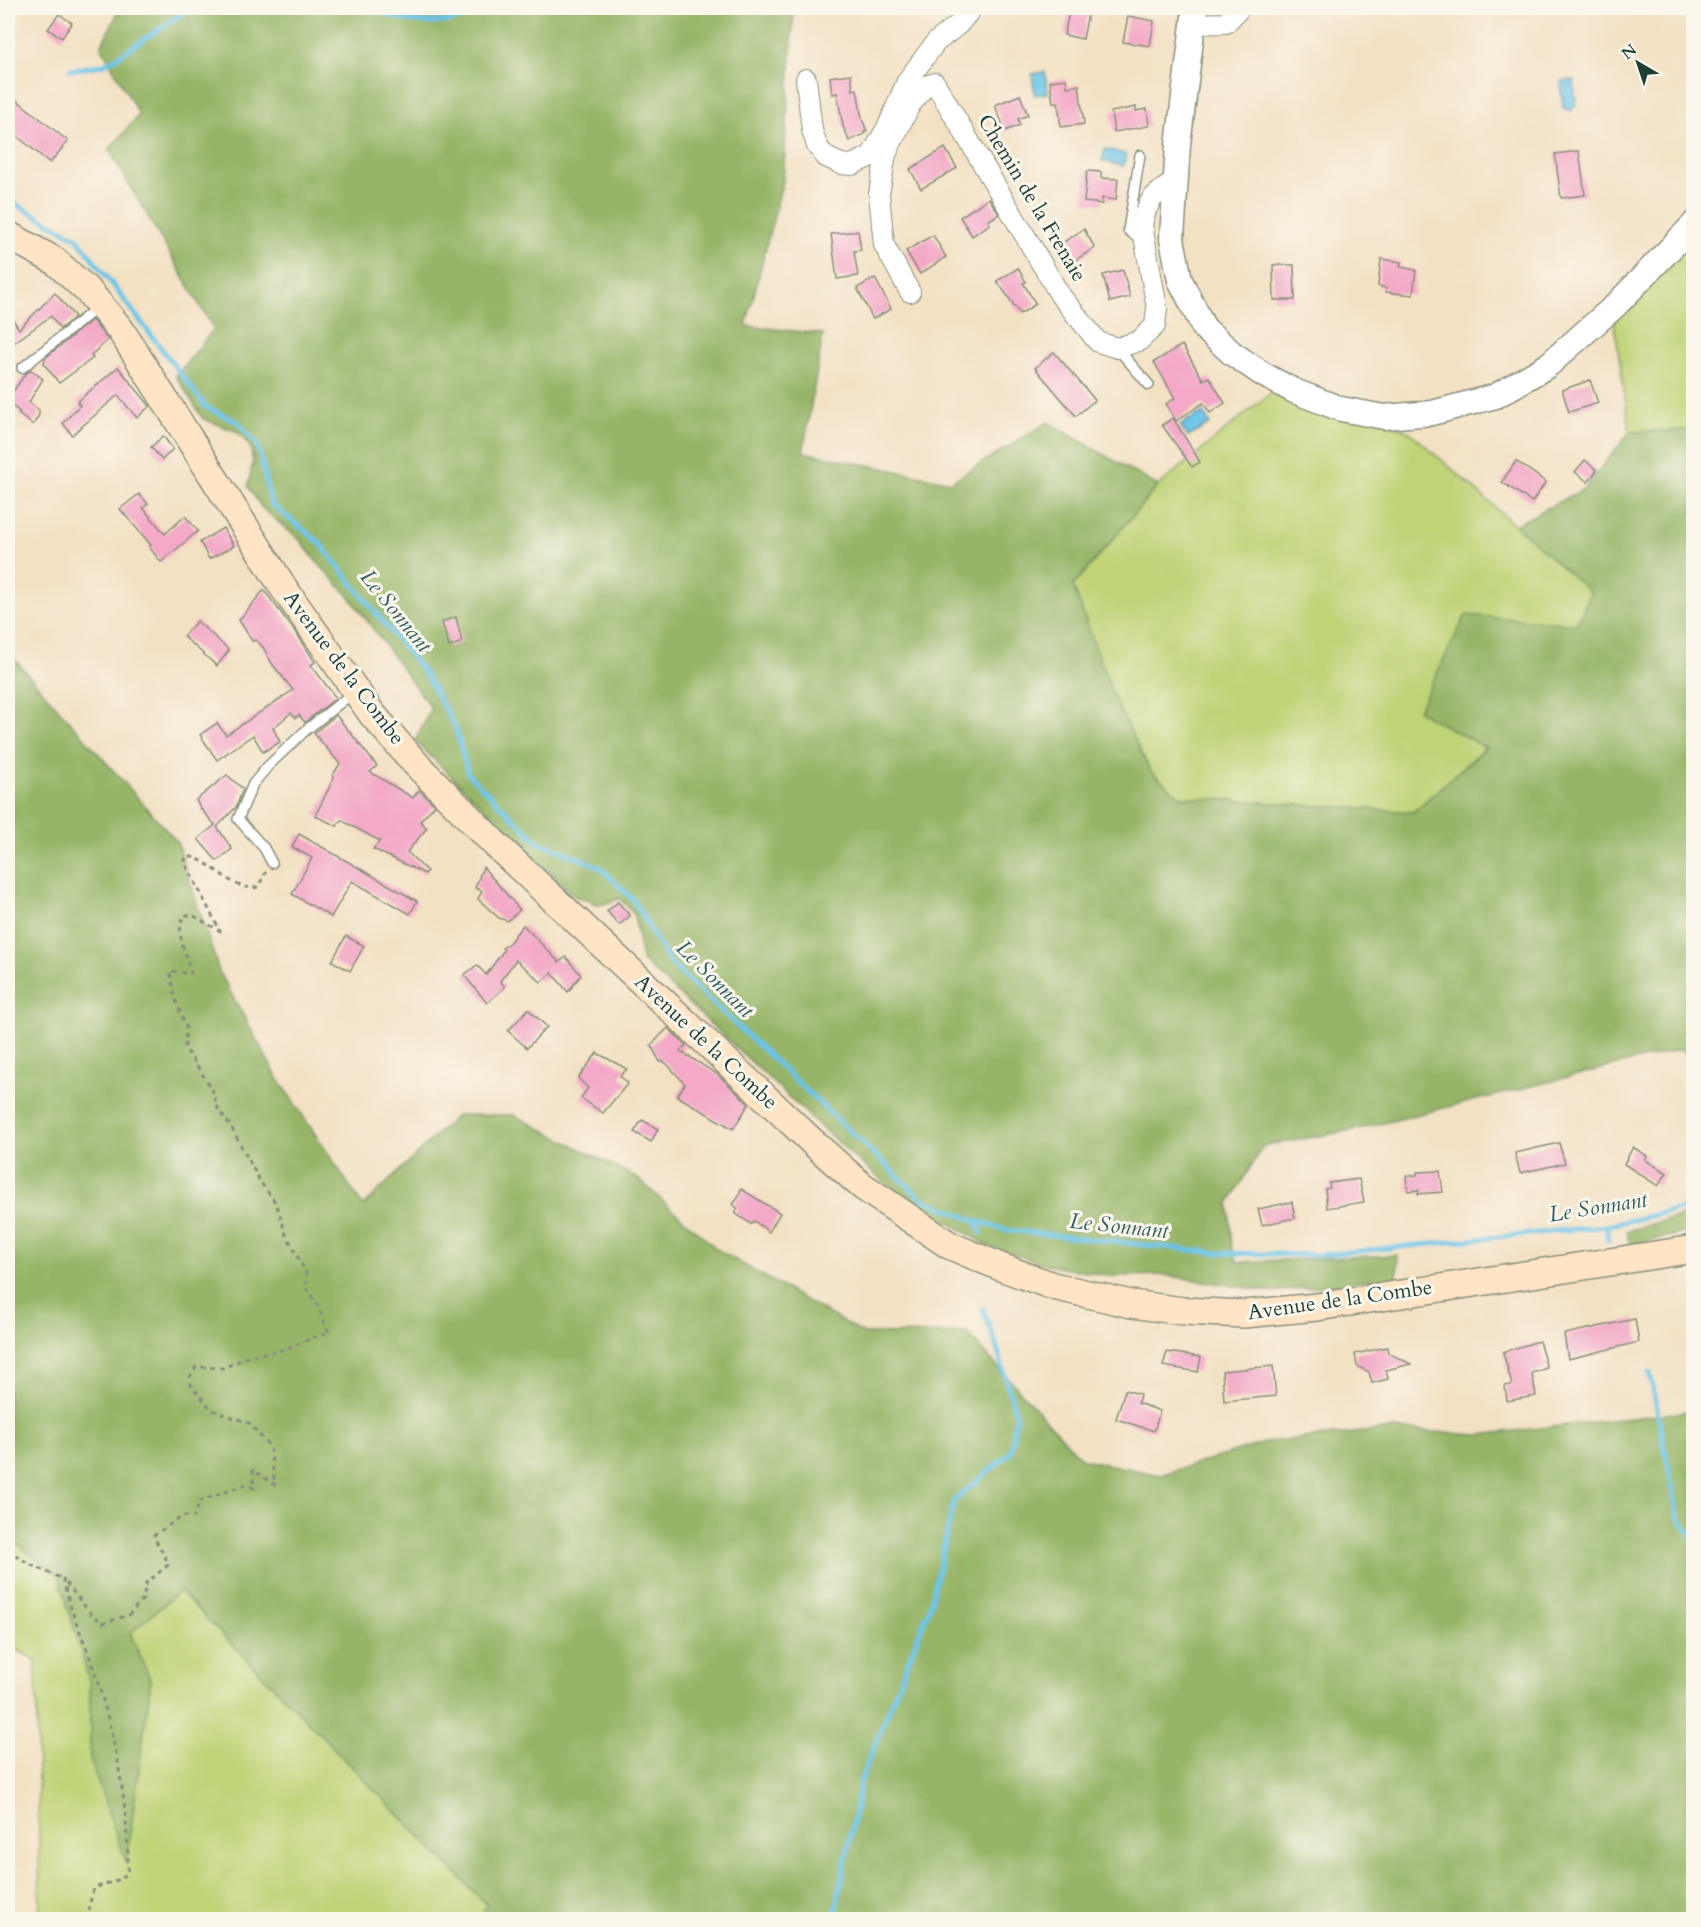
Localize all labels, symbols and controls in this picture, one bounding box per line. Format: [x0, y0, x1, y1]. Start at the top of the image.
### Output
north arrow [1608, 33, 1668, 93]
text: N [1617, 39, 1642, 65]
street label: Chemin de la Frenaie [971, 109, 1093, 287]
water label: Le Sonnant [353, 563, 439, 660]
street label: Avenue de la Combe [276, 585, 412, 751]
water label: Le Sonnant [669, 933, 761, 1025]
street label: Avenue de la Combe [628, 968, 784, 1116]
water label: Le Sonnant [1547, 1184, 1650, 1230]
water label: Le Sonnant [1068, 1206, 1171, 1246]
street label: Avenue de la Combe [1246, 1273, 1434, 1327]

